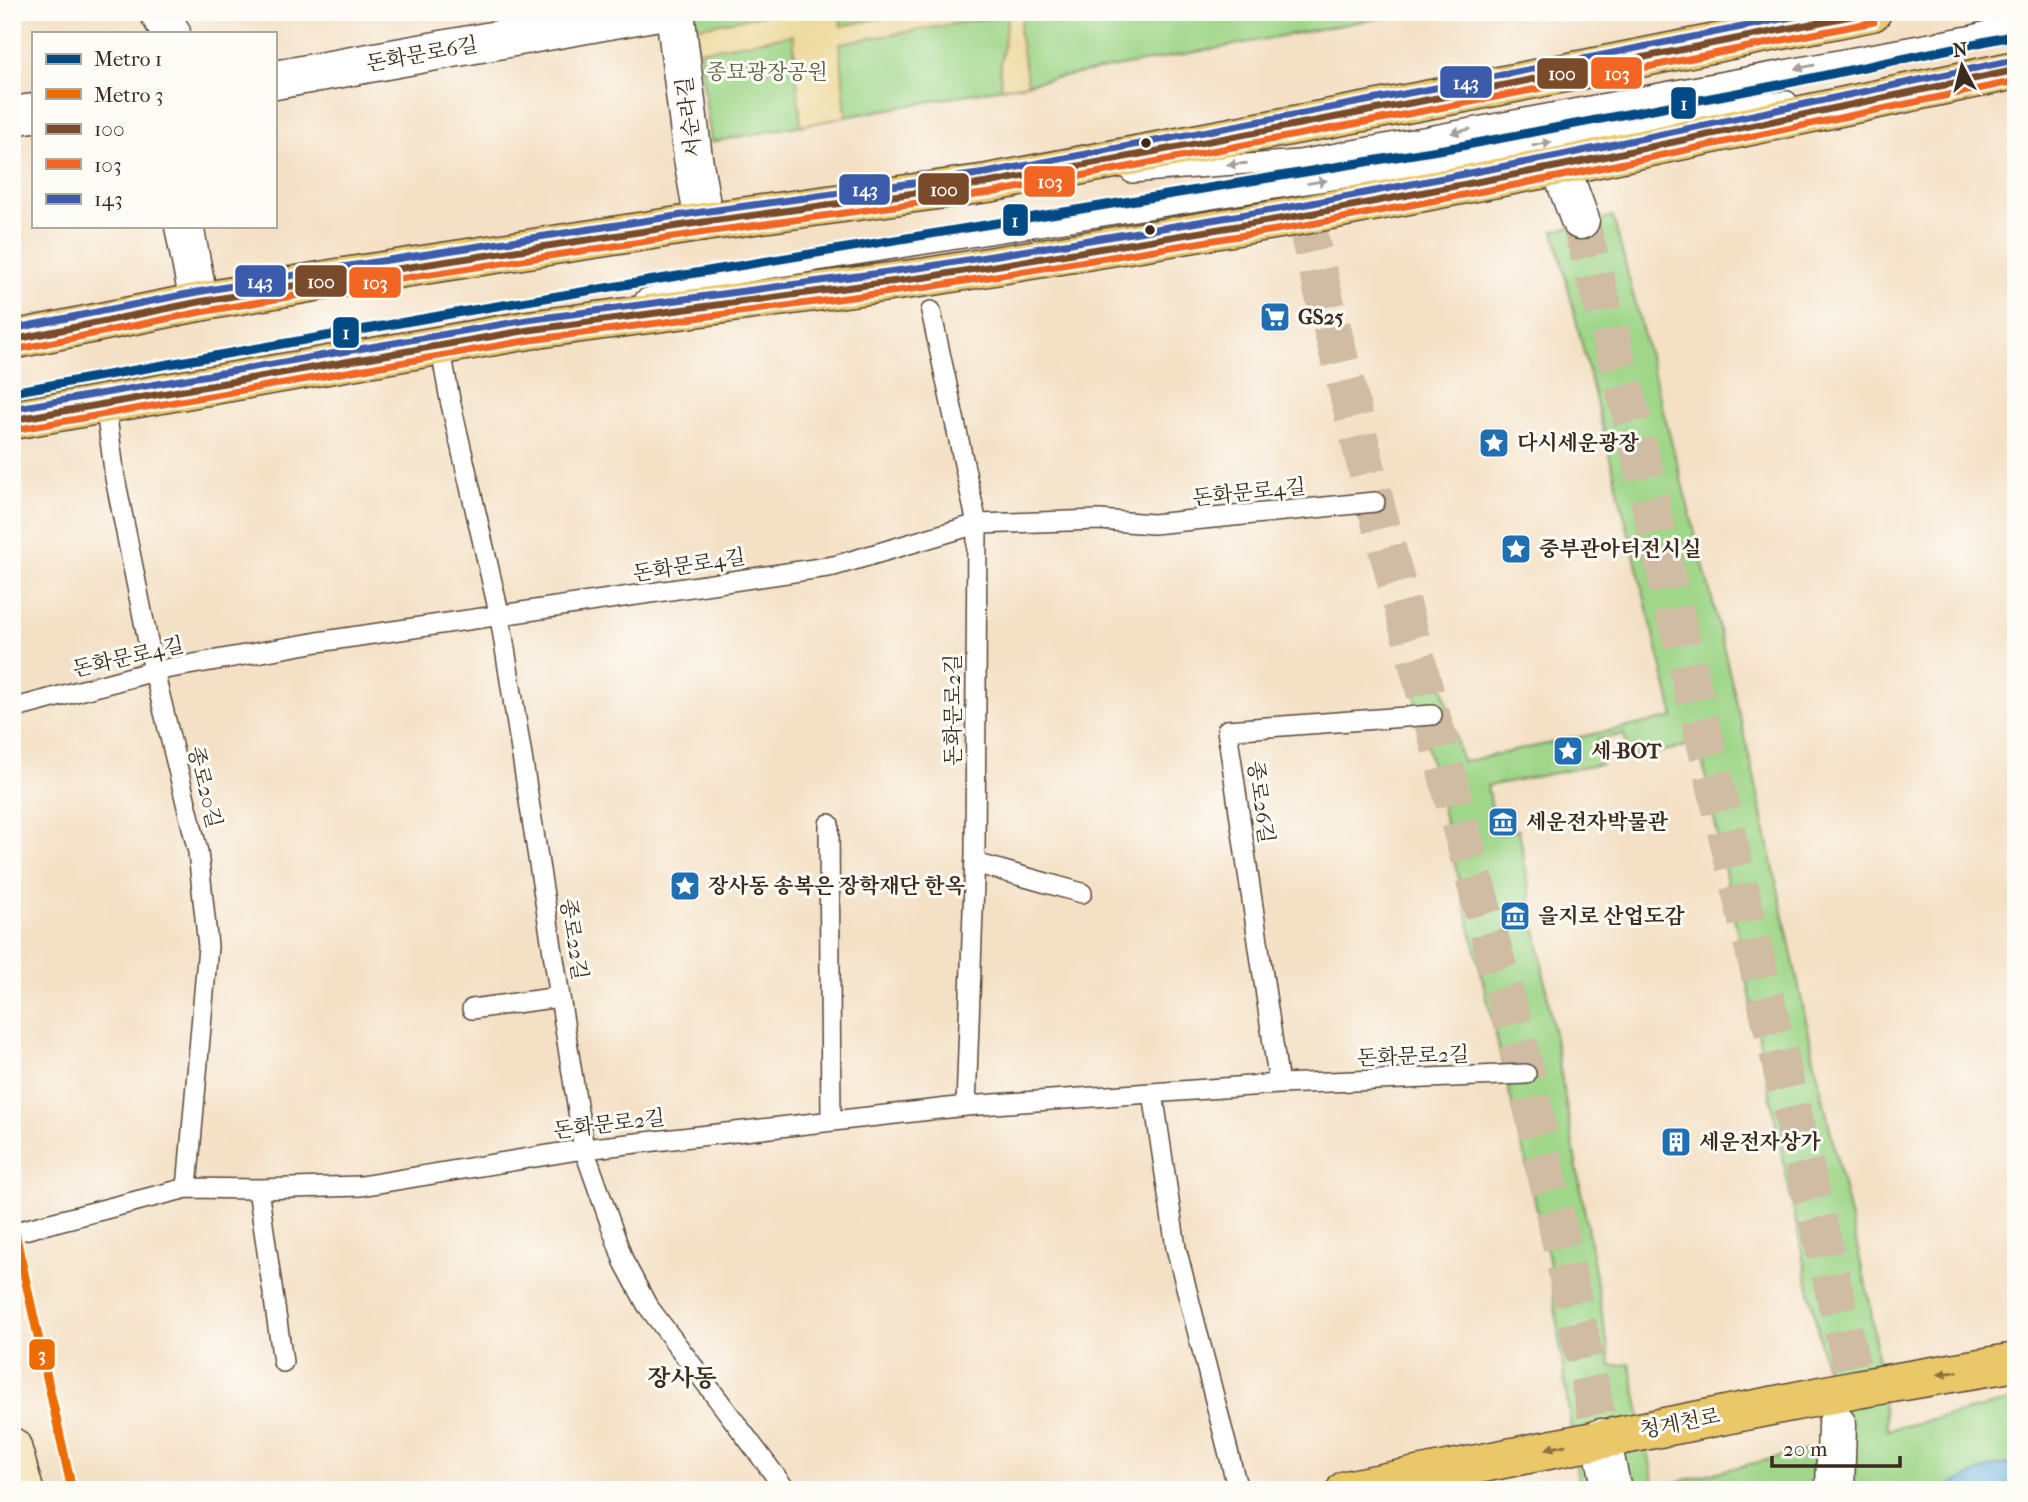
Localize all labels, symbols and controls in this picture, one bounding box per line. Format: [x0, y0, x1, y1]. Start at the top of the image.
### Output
legend [32, 32, 276, 228]
street label: 돈화문로6길 [364, 32, 480, 76]
north arrow [1926, 32, 1996, 102]
text: N [1952, 38, 1969, 62]
text: Metro 1 [94, 47, 162, 71]
line badge: 103 [1590, 56, 1643, 90]
line badge: 100 [1536, 57, 1589, 90]
park label: 종묘광장공원 [706, 60, 828, 84]
one-way arrow [1794, 62, 1816, 73]
text: 100 [1548, 63, 1576, 85]
text: 103 [1605, 63, 1629, 85]
line badge: 143 [1439, 65, 1493, 99]
text: 143 [1453, 72, 1479, 94]
street label: 서순라길 [672, 75, 706, 159]
text: Metro 3 [94, 83, 163, 107]
line badge: 1 [1670, 86, 1697, 120]
text: 1 [1681, 93, 1687, 115]
text: 100 [94, 117, 125, 141]
one-way arrow [1450, 126, 1472, 137]
unlabelled marker [1139, 136, 1153, 150]
one-way arrow [1531, 138, 1553, 149]
text: 103 [94, 153, 122, 177]
one-way arrow [1225, 159, 1247, 170]
line badge: 103 [1023, 165, 1076, 198]
text: 103 [1038, 171, 1062, 193]
line badge: 100 [917, 172, 970, 206]
line badge: 143 [838, 173, 891, 206]
one-way arrow [1306, 176, 1328, 187]
text: 143 [852, 179, 878, 201]
text: 100 [930, 179, 958, 201]
text: 143 [94, 187, 123, 211]
line badge: 1 [1002, 203, 1029, 237]
text: 1 [1012, 210, 1018, 232]
unlabelled marker [1143, 223, 1157, 237]
line badge: 143 [234, 264, 287, 298]
line badge: 100 [294, 264, 348, 298]
line badge: 103 [348, 266, 402, 299]
text: 143 [247, 271, 273, 293]
text: 100 [307, 271, 335, 293]
text: 103 [363, 272, 387, 294]
supermarket icon: GS25 [1258, 300, 1292, 334]
place label: GS25 [1298, 305, 1344, 329]
line badge: 1 [332, 316, 360, 349]
text: 1 [343, 322, 349, 344]
place icon: 다시세운광장 [1477, 426, 1511, 460]
place label: 다시세운광장 [1517, 431, 1639, 455]
street label: 돈화문로4길 [1191, 474, 1307, 510]
place icon: 중부관아터전시실 [1499, 532, 1533, 566]
place label: 중부관아터전시실 [1539, 537, 1701, 561]
street label: 돈화문로4길 [631, 544, 747, 586]
street label: 돈화문로4길 [70, 633, 186, 681]
street label: 돈화문로2길 [941, 654, 965, 766]
place icon: 세-BOT [1551, 734, 1585, 768]
place label: 세-BOT [1591, 739, 1662, 763]
street label: 종로20길 [183, 744, 227, 830]
street label: 종로26길 [1243, 759, 1279, 845]
museum icon: 세운전자박물관 [1486, 805, 1520, 839]
place label: 세운전자박물관 [1526, 810, 1669, 834]
place icon: 장사동 송복은 장학재단 한옥 [668, 869, 702, 903]
place label: 장사동 송복은 장학재단 한옥 [708, 874, 965, 898]
street label: 종로22길 [556, 896, 592, 982]
museum icon: 을지로 산업도감 [1498, 899, 1532, 933]
place label: 을지로 산업도감 [1538, 904, 1685, 928]
street label: 돈화문로2길 [1356, 1042, 1470, 1070]
street label: 돈화문로2길 [552, 1105, 666, 1143]
building icon: 세운전자상가 [1659, 1125, 1693, 1159]
place label: 세운전자상가 [1699, 1130, 1821, 1154]
line badge: 3 [28, 1338, 56, 1371]
text: 3 [38, 1344, 46, 1366]
district label: 장사동 [647, 1364, 717, 1392]
one-way arrow [1937, 1368, 1959, 1379]
street label: 청계천로 [1638, 1403, 1722, 1443]
scale bar [1772, 1425, 1900, 1469]
text: 20 m [1783, 1437, 1828, 1461]
one-way arrow [1545, 1442, 1567, 1453]

